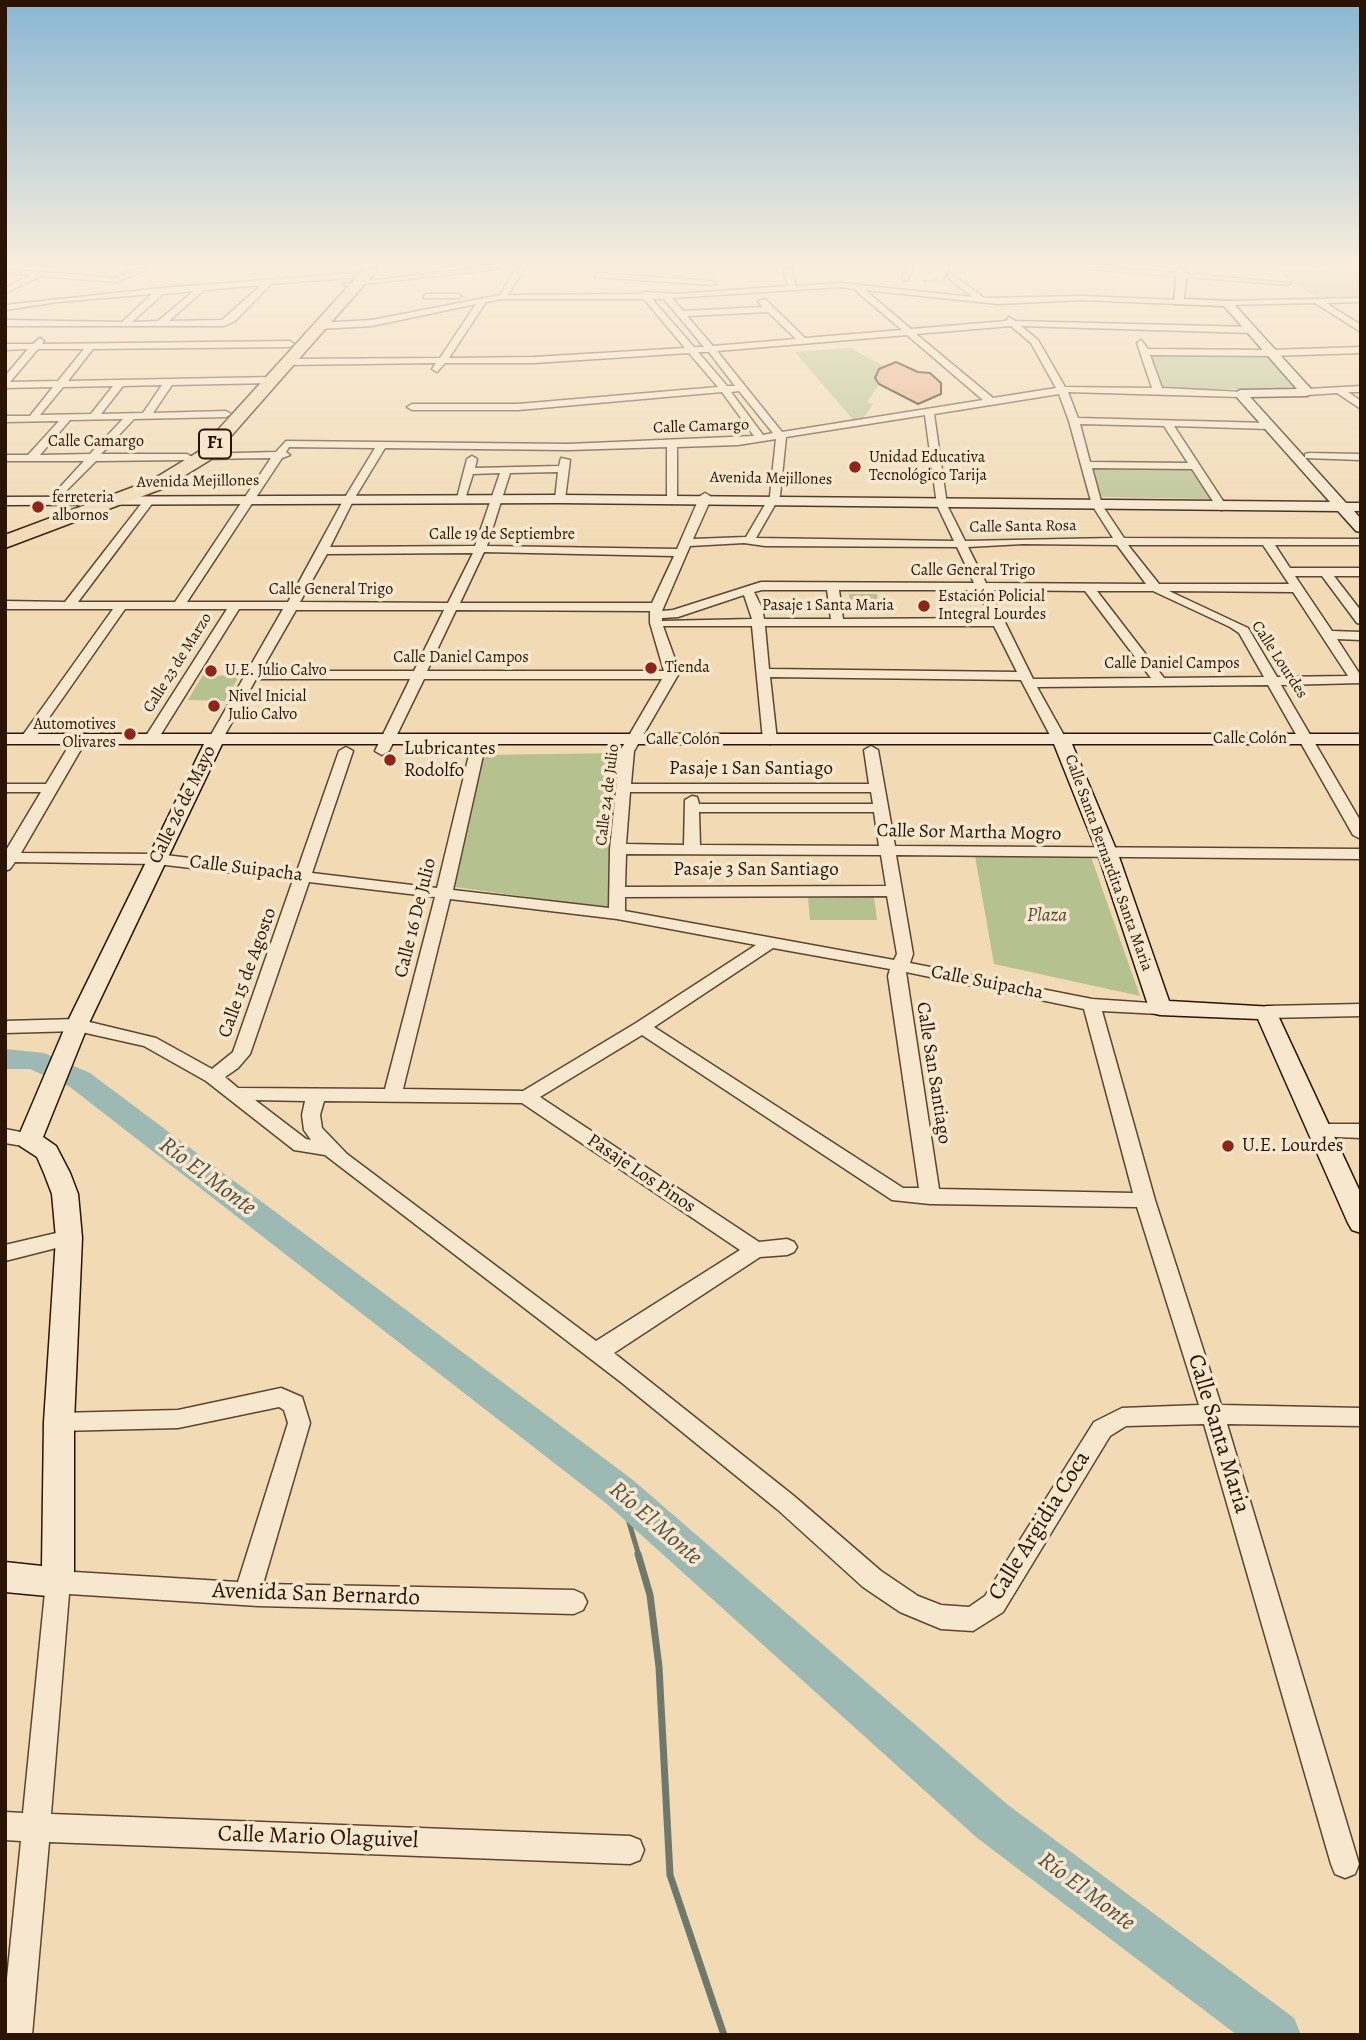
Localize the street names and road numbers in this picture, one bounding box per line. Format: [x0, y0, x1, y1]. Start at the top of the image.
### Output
street label: Calle Camargo [653, 416, 749, 438]
road number: F1 [199, 430, 231, 458]
street label: Calle Camargo [48, 432, 144, 452]
street label: Avenida Mejillones [710, 468, 832, 490]
street label: Avenida Mejillones [137, 471, 259, 493]
street label: Calle Santa Rosa [969, 516, 1077, 538]
street label: Calle 19 de Septiembre [429, 525, 575, 545]
street label: Calle General Trigo [911, 561, 1035, 581]
street label: Calle General Trigo [269, 580, 393, 600]
street label: Pasaje 1 Santa Maria [762, 596, 894, 616]
street label: Calle 23 de Marzo [140, 609, 216, 717]
street label: Calle Lourdes [1247, 618, 1311, 702]
street label: Calle Daniel Campos [393, 648, 529, 668]
street label: Calle Daniel Campos [1104, 654, 1240, 674]
street label: Calle Colón [1213, 729, 1287, 749]
street label: Calle Colón [646, 730, 720, 750]
street label: Calle 26 de Mayo [145, 742, 221, 868]
street label: Calle 24 de Julio [592, 743, 624, 847]
street label: Calle Santa Bernardita Santa Maria [1060, 752, 1156, 974]
street label: Pasaje 1 San Santiago [669, 758, 833, 780]
street label: Calle Sor Martha Mogro [876, 820, 1062, 846]
street label: Calle Suipacha [188, 851, 304, 887]
street label: Calle 16 De Julio [390, 856, 442, 980]
street label: Pasaje 3 San Santiago [673, 859, 839, 881]
street label: Calle 15 de Agosto [214, 905, 282, 1041]
street label: Calle Suipacha [929, 961, 1045, 1005]
street label: Calle San Santiago [911, 1000, 955, 1146]
street label: Pasaje Los Pinos [582, 1129, 700, 1219]
street label: Calle Santa Maria [1181, 1351, 1255, 1517]
street label: Calle Argidia Coca [983, 1446, 1097, 1606]
street label: Avenida San Bernardo [212, 1578, 420, 1612]
street label: Calle Mario Olaguivel [217, 1821, 419, 1855]

